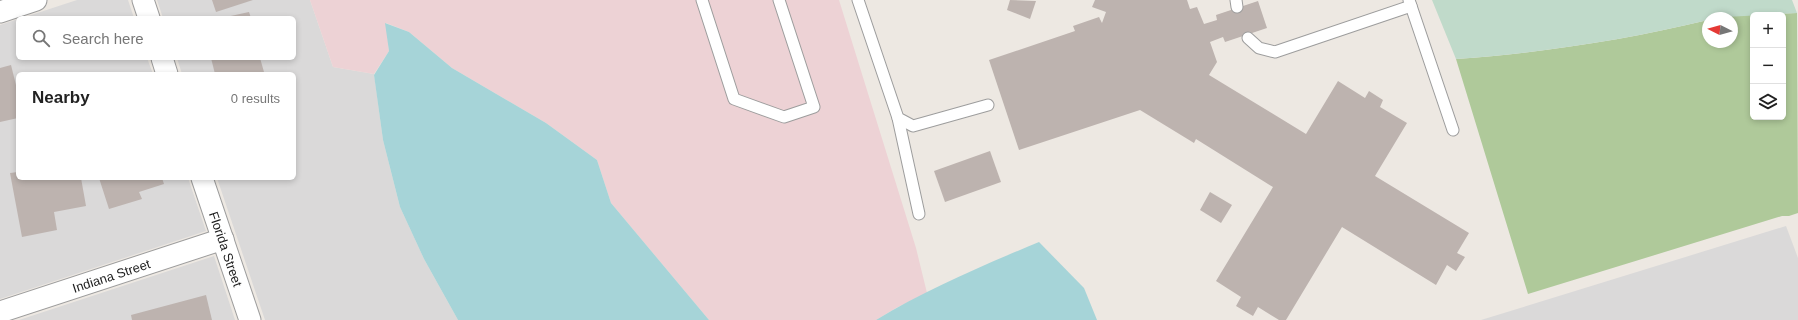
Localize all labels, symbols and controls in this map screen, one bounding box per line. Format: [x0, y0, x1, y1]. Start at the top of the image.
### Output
north arrow [1702, 12, 1738, 48]
map controls [1750, 12, 1786, 120]
button: + [1750, 12, 1786, 48]
search box [16, 16, 296, 60]
icon: search [30, 27, 52, 49]
text: Search here [62, 30, 144, 47]
button: − [1750, 48, 1786, 84]
button: layers [1750, 84, 1786, 120]
text: Nearby [32, 88, 90, 107]
text: 0 results [231, 91, 280, 106]
street label: Florida Street [206, 210, 245, 289]
street label: Indiana Street [71, 256, 153, 296]

